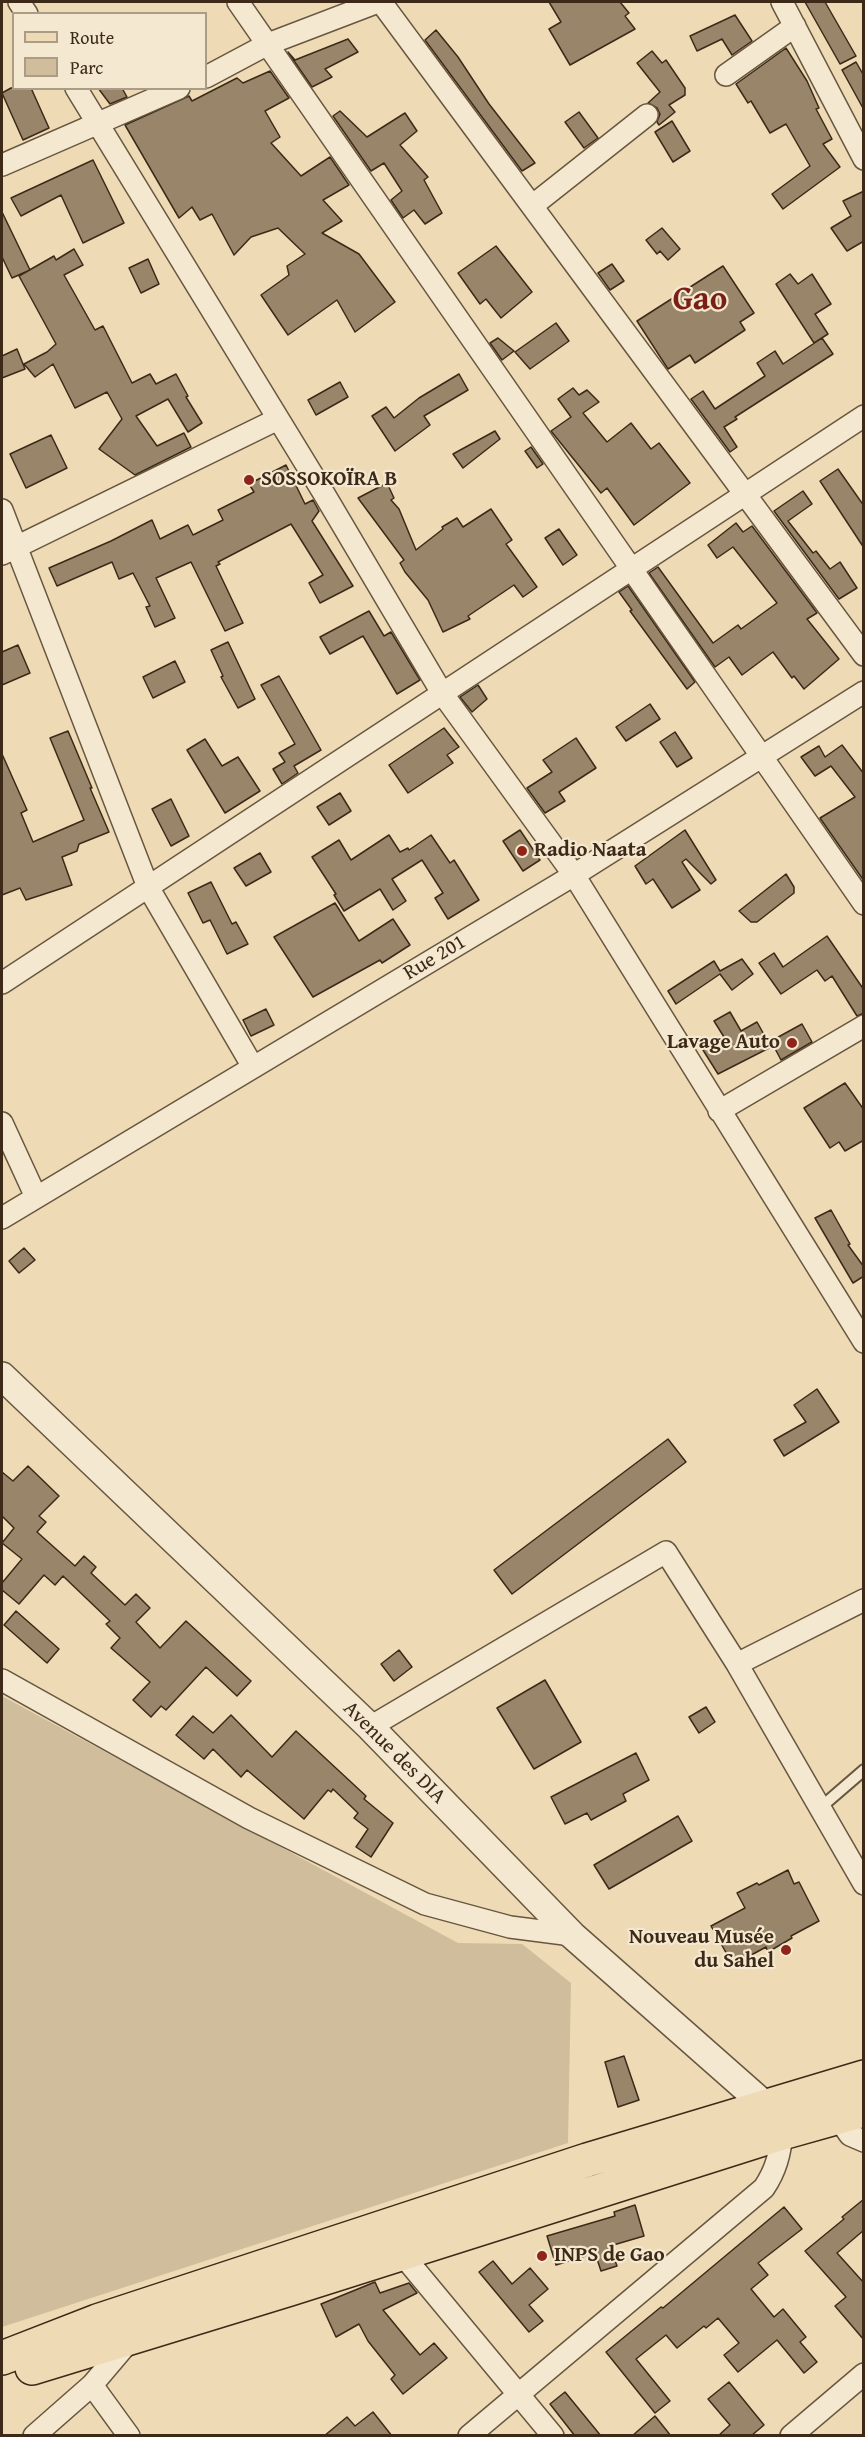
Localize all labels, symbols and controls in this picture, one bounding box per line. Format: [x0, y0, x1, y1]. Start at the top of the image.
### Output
legend [12, 12, 207, 90]
text: Route [70, 24, 114, 51]
text: Parc [70, 54, 103, 81]
district label: Gao [673, 281, 727, 321]
place label: SOSSOKOÏRA B [261, 467, 398, 493]
marker: SOSSOKOÏRA B [242, 473, 256, 487]
place label: Radio Naata [534, 838, 646, 864]
marker: Radio Naata [515, 844, 529, 858]
street label: Rue 201 [399, 930, 471, 986]
place label: Lavage Auto [667, 1030, 780, 1056]
marker: Lavage Auto [785, 1036, 799, 1050]
street label: Avenue des DIA [337, 1696, 451, 1810]
place label: Nouveau Musée du Sahel [629, 1925, 774, 1975]
marker: Nouveau Musée du Sahel [779, 1943, 793, 1957]
place label: INPS de Gao [554, 2243, 665, 2269]
marker: INPS de Gao [535, 2249, 549, 2263]

